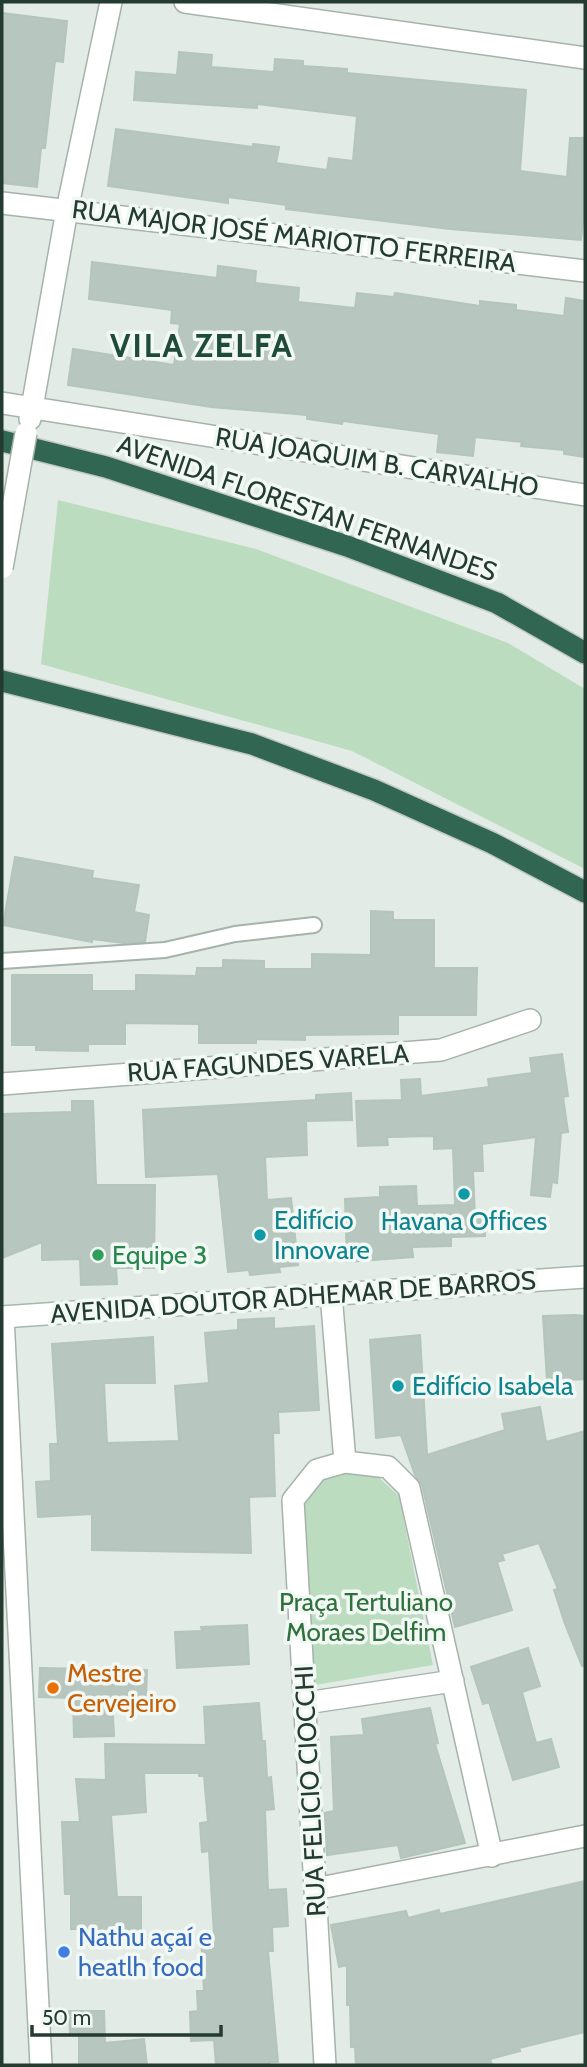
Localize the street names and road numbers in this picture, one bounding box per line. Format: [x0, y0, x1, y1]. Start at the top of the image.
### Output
street label: RUA MAJOR JOSÉ MARIOTTO FERREIRA [70, 193, 518, 279]
street label: RUA JOAQUIM B. CARVALHO [213, 421, 541, 503]
street label: AVENIDA FLORESTAN FERNANDES [113, 428, 501, 588]
street label: RUA FAGUNDES VARELA [126, 1037, 410, 1089]
street label: AVENIDA DOUTOR ADHEMAR DE BARROS [49, 1264, 537, 1330]
street label: RUA FELICIO CIOCCHI [287, 1665, 333, 1917]

